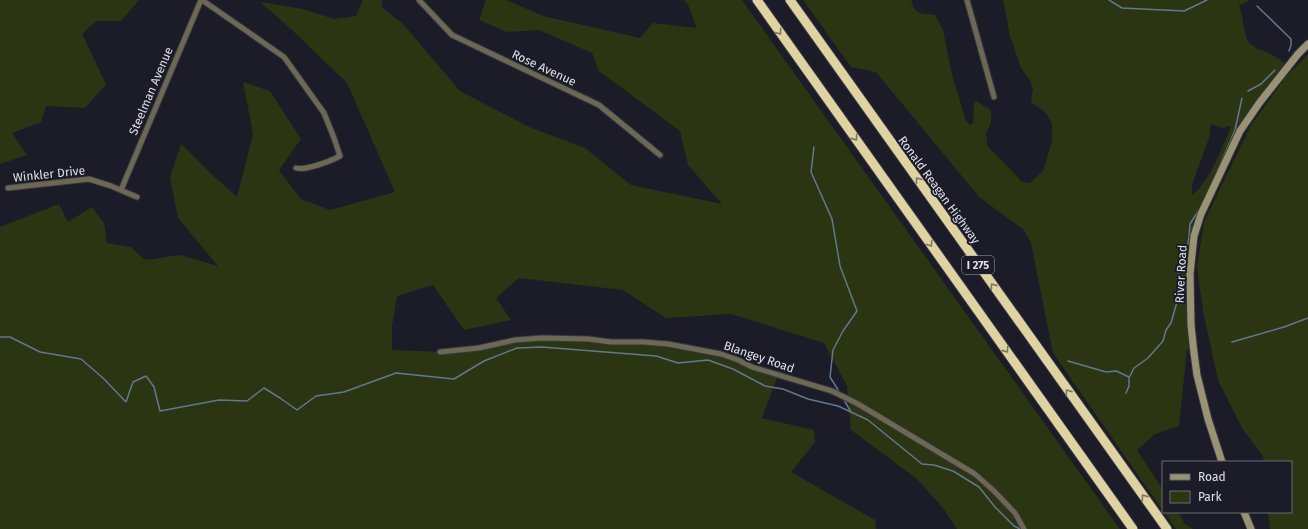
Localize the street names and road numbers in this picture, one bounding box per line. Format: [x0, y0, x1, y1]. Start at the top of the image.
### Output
street label: Steelman Avenue [126, 45, 176, 137]
street label: Rose Avenue [510, 47, 578, 89]
street label: Ronald Reagan Highway [895, 133, 983, 247]
street label: Winkler Drive [12, 163, 86, 185]
street label: River Road [1172, 244, 1190, 304]
road number: I 275 [962, 256, 994, 274]
street label: Blangey Road [722, 338, 796, 376]

